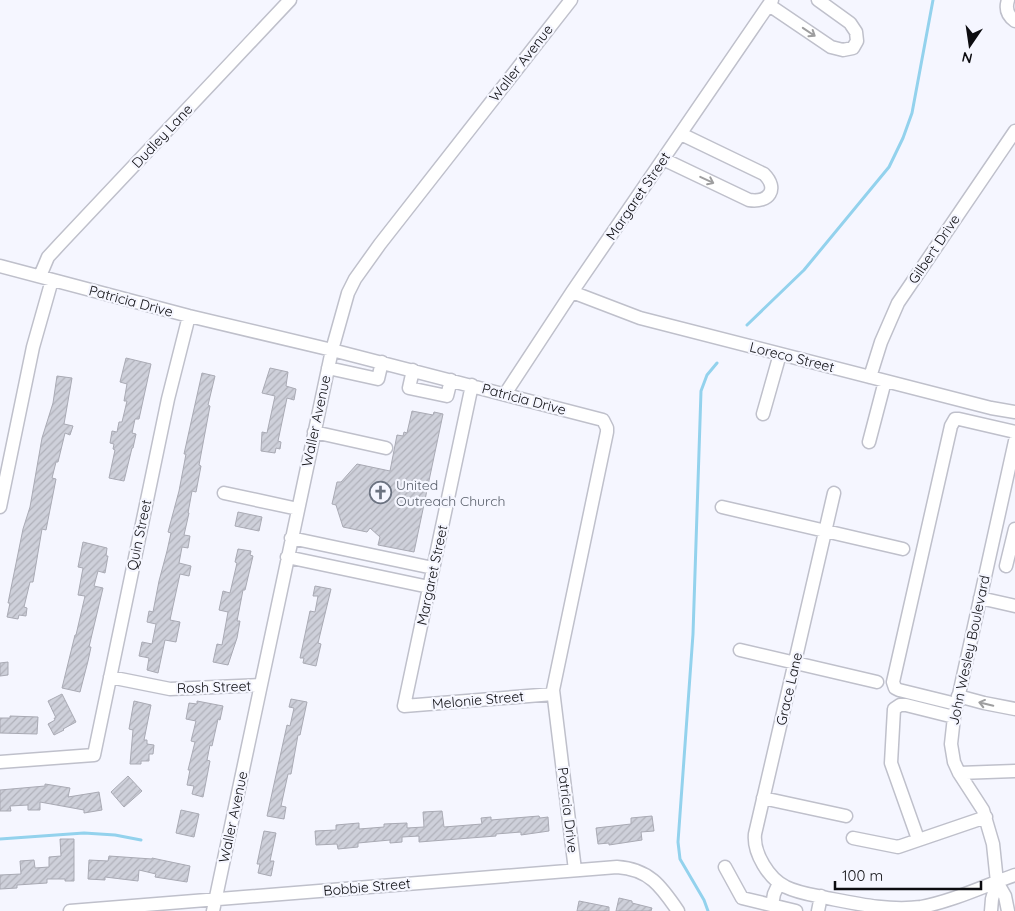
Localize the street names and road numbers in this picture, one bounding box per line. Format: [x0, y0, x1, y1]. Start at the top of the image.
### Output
street label: Waller Avenue [485, 21, 557, 105]
street label: Dudley Lane [128, 100, 196, 172]
street label: Margaret Street [602, 148, 674, 243]
street label: Gilbert Drive [904, 211, 964, 287]
street label: Patricia Drive [87, 281, 175, 321]
street label: Loreco Street [748, 338, 836, 376]
street label: Waller Avenue [298, 373, 335, 468]
street label: Patricia Drive [480, 379, 568, 419]
street label: Quin Street [123, 498, 155, 572]
street label: Margaret Street [413, 523, 451, 627]
street label: John Wesley Boulevard [944, 573, 994, 727]
street label: Grace Lane [772, 651, 806, 727]
street label: Rosh Street [177, 677, 252, 697]
street label: Melonie Street [431, 687, 525, 713]
street label: Patricia Drive [554, 766, 582, 854]
street label: Waller Avenue [215, 769, 252, 864]
street label: Bobbie Street [323, 874, 412, 900]

